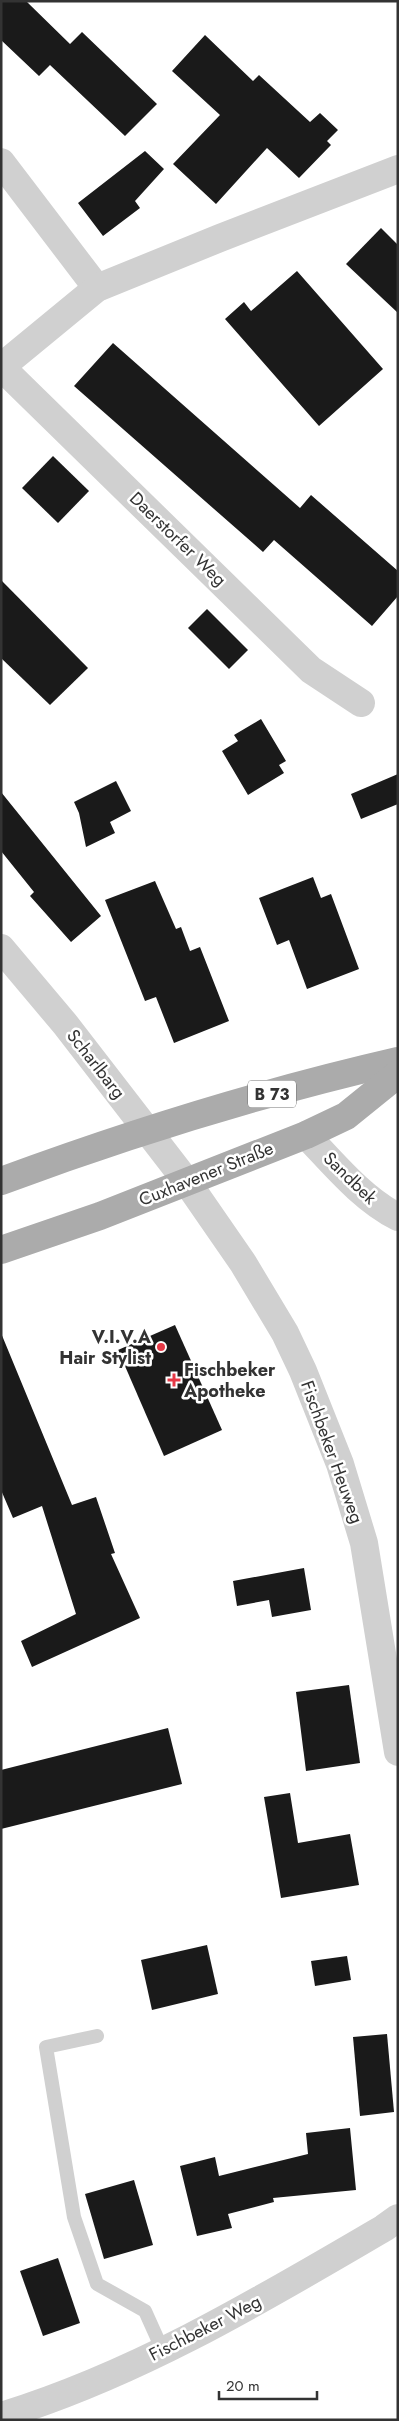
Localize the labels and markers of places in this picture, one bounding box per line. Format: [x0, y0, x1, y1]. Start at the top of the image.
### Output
place label: V.I.V.A Hair Stylist [59, 1324, 152, 1371]
marker: V.I.V.A Hair Stylist [155, 1341, 167, 1353]
place label: Fischbeker Apotheke [183, 1357, 276, 1404]
marker: Fischbeker Apotheke [168, 1374, 180, 1386]

